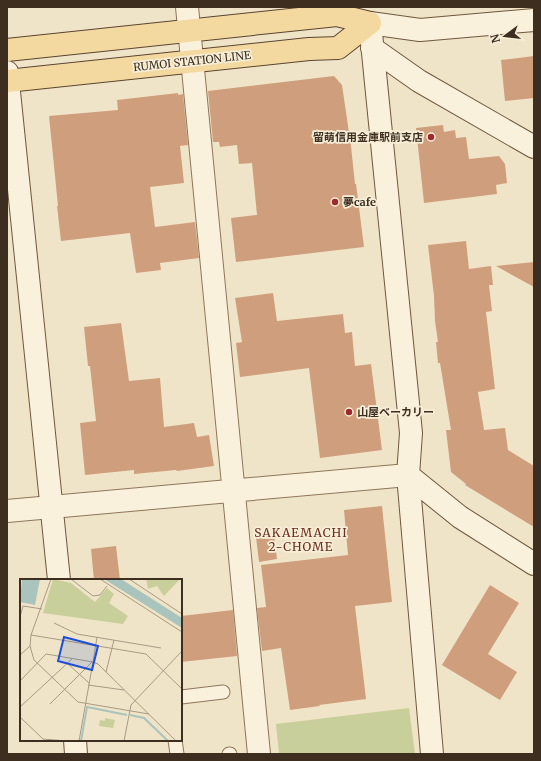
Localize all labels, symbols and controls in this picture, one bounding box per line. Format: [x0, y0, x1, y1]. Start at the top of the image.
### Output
north arrow [485, 16, 525, 56]
text: N [487, 32, 503, 45]
street label: RUMOI STATION LINE [133, 48, 251, 74]
place label: 留萌信用金庫駅前支店 [313, 130, 423, 144]
marker: 留萌信用金庫駅前支店 [426, 132, 436, 142]
place label: 夢cafe [343, 195, 376, 209]
marker: 夢cafe [330, 197, 340, 207]
place label: 山屋ベーカリー [357, 405, 434, 419]
marker: 山屋ベーカリー [344, 407, 354, 417]
district label: SAKAEMACHI 2-CHOME [254, 525, 348, 554]
inset map [20, 579, 182, 741]

